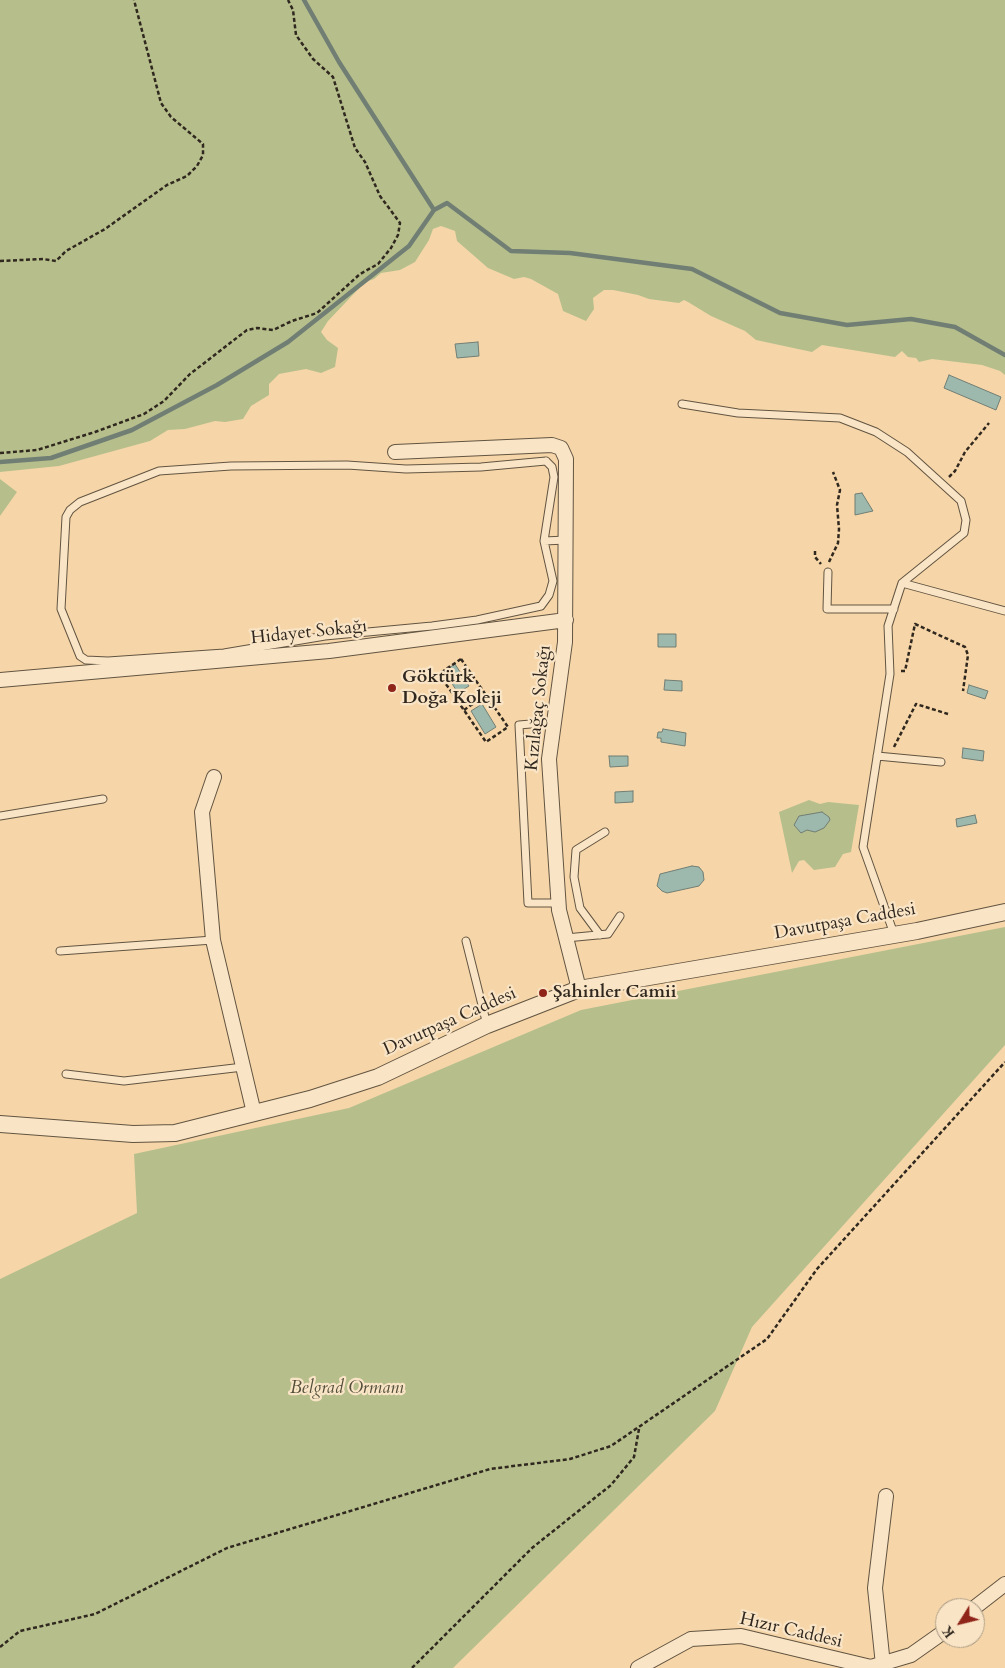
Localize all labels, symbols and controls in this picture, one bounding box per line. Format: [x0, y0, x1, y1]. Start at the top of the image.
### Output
street label: Hidayet Sokağı [250, 616, 368, 650]
street label: Kızılağaç Sokağı [522, 644, 556, 772]
place label: Göktürk Doğa Koleji [402, 667, 502, 710]
marker: Göktürk Doğa Koleji [386, 682, 398, 694]
street label: Davutpaşa Caddesi [773, 899, 917, 945]
place label: Şahinler Camii [553, 982, 676, 1004]
street label: Davutpaşa Caddesi [380, 983, 520, 1061]
marker: Şahinler Camii [537, 987, 549, 999]
park label: Belgrad Ormanı [290, 1378, 404, 1400]
north arrow [935, 1598, 985, 1648]
street label: Hızır Caddesi [738, 1609, 844, 1653]
text: K [937, 1621, 959, 1642]

